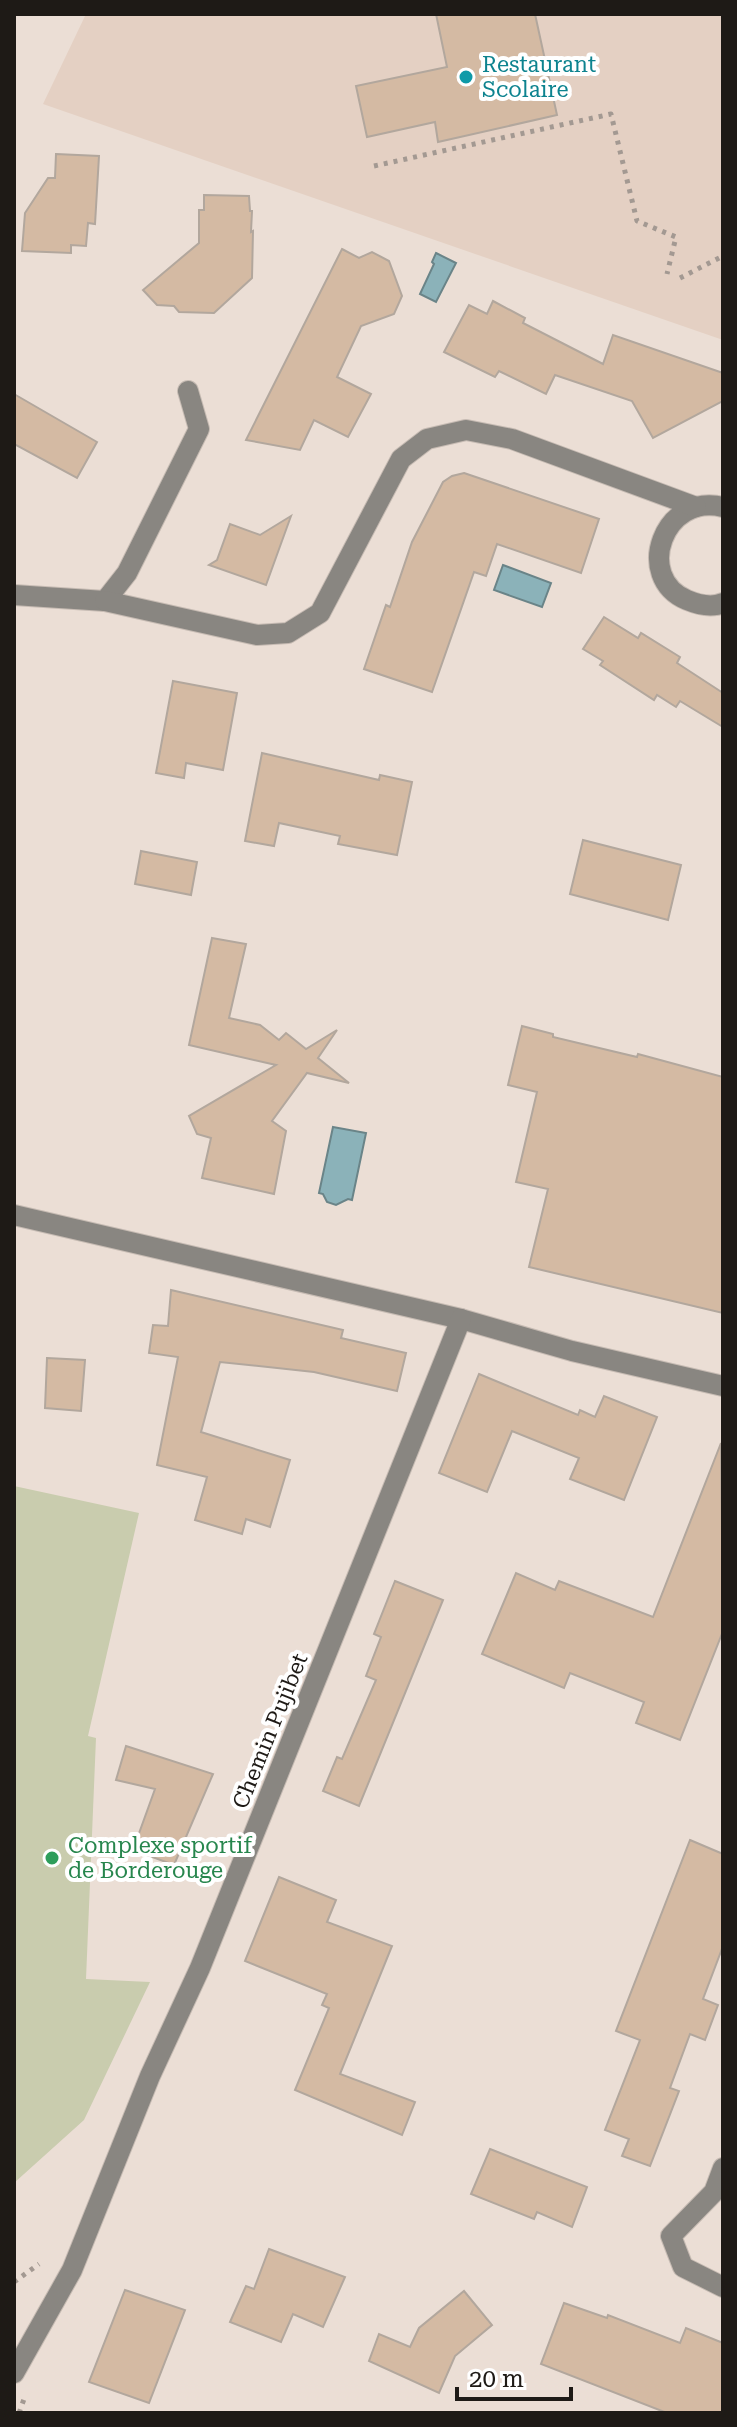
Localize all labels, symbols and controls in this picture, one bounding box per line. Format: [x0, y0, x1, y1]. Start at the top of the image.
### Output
place label: Restaurant Scolaire [482, 52, 596, 102]
marker: Restaurant Scolaire [457, 68, 475, 86]
street label: Chemin Pujibet [227, 1650, 313, 1812]
place label: Complexe sportif de Borderouge [68, 1833, 253, 1883]
marker: Complexe sportif de Borderouge [43, 1849, 61, 1867]
scale bar [457, 2351, 571, 2401]
text: 20 m [469, 2365, 524, 2393]

